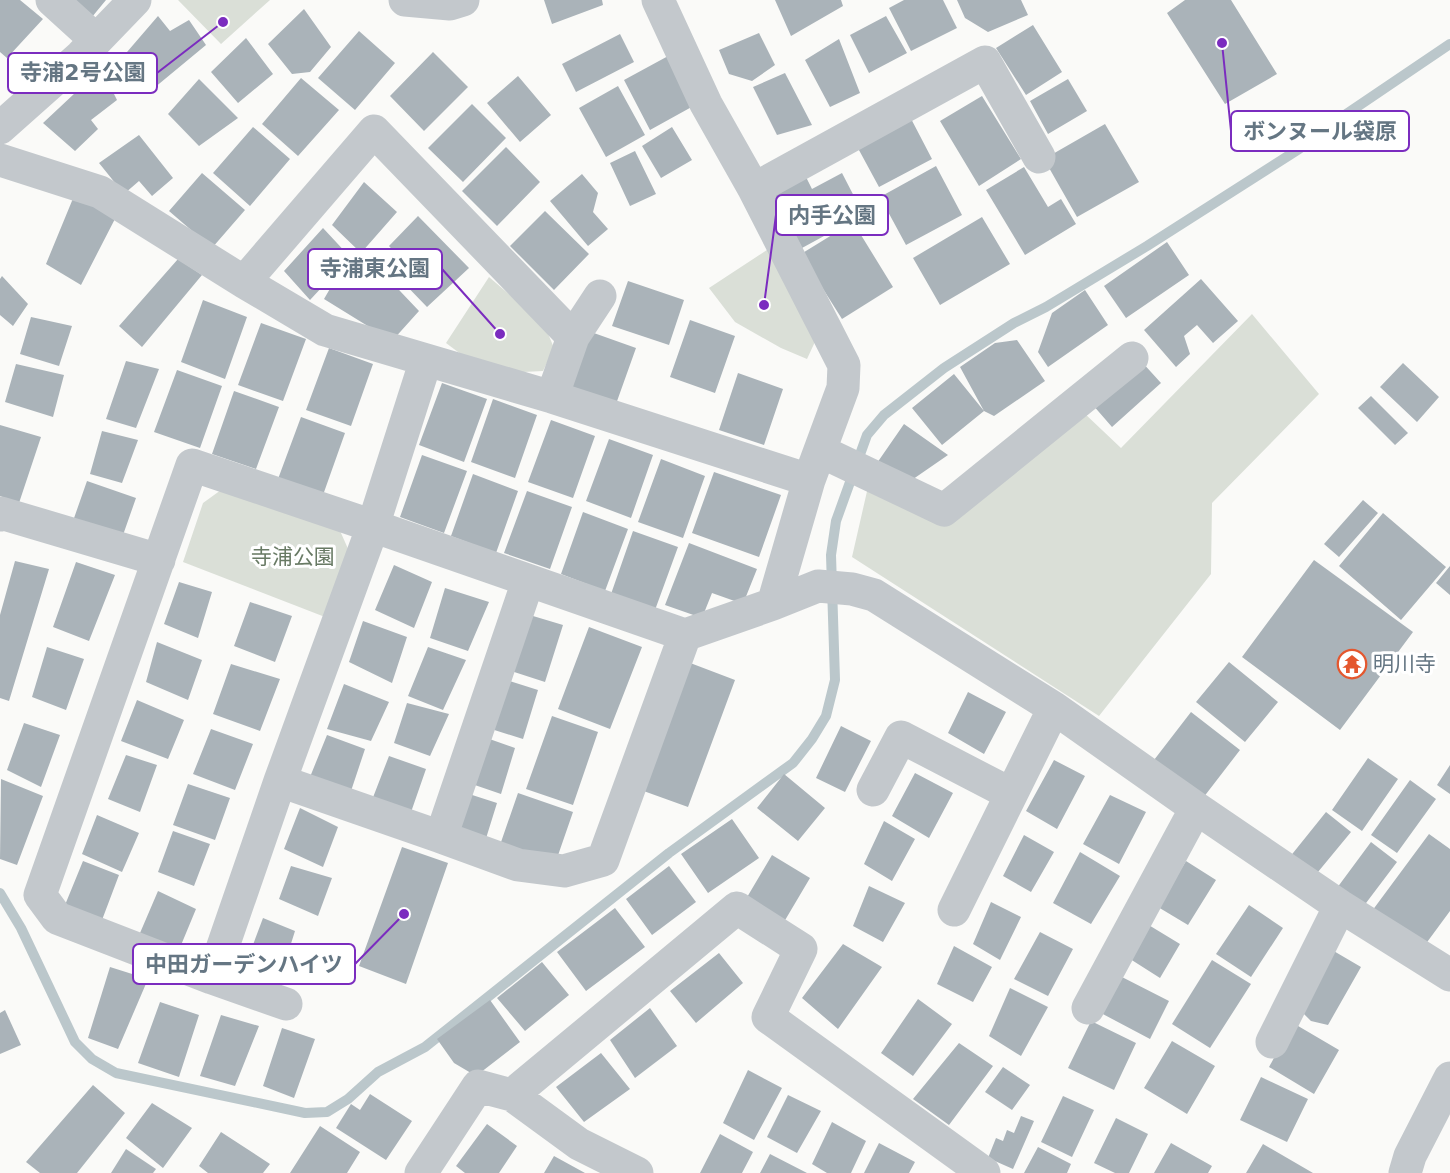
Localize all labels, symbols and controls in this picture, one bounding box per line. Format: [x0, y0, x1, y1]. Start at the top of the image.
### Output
callout: 寺浦2号公園 [8, 53, 157, 93]
text: 寺浦2号公園 [20, 60, 146, 85]
callout: ボンヌール袋原 [1231, 111, 1409, 151]
text: ボンヌール袋原 [1243, 119, 1397, 144]
callout: 内手公園 [776, 195, 888, 235]
text: 内手公園 [788, 203, 876, 228]
callout: 寺浦東公園 [308, 249, 442, 289]
text: 寺浦東公園 [320, 256, 430, 281]
park label: 寺浦公園 [251, 545, 335, 569]
temple icon: 明川寺 [1336, 648, 1368, 680]
place label: 明川寺 [1373, 652, 1436, 676]
callout: 中田ガーデンハイツ [133, 944, 355, 984]
text: 中田ガーデンハイツ [145, 952, 343, 977]

